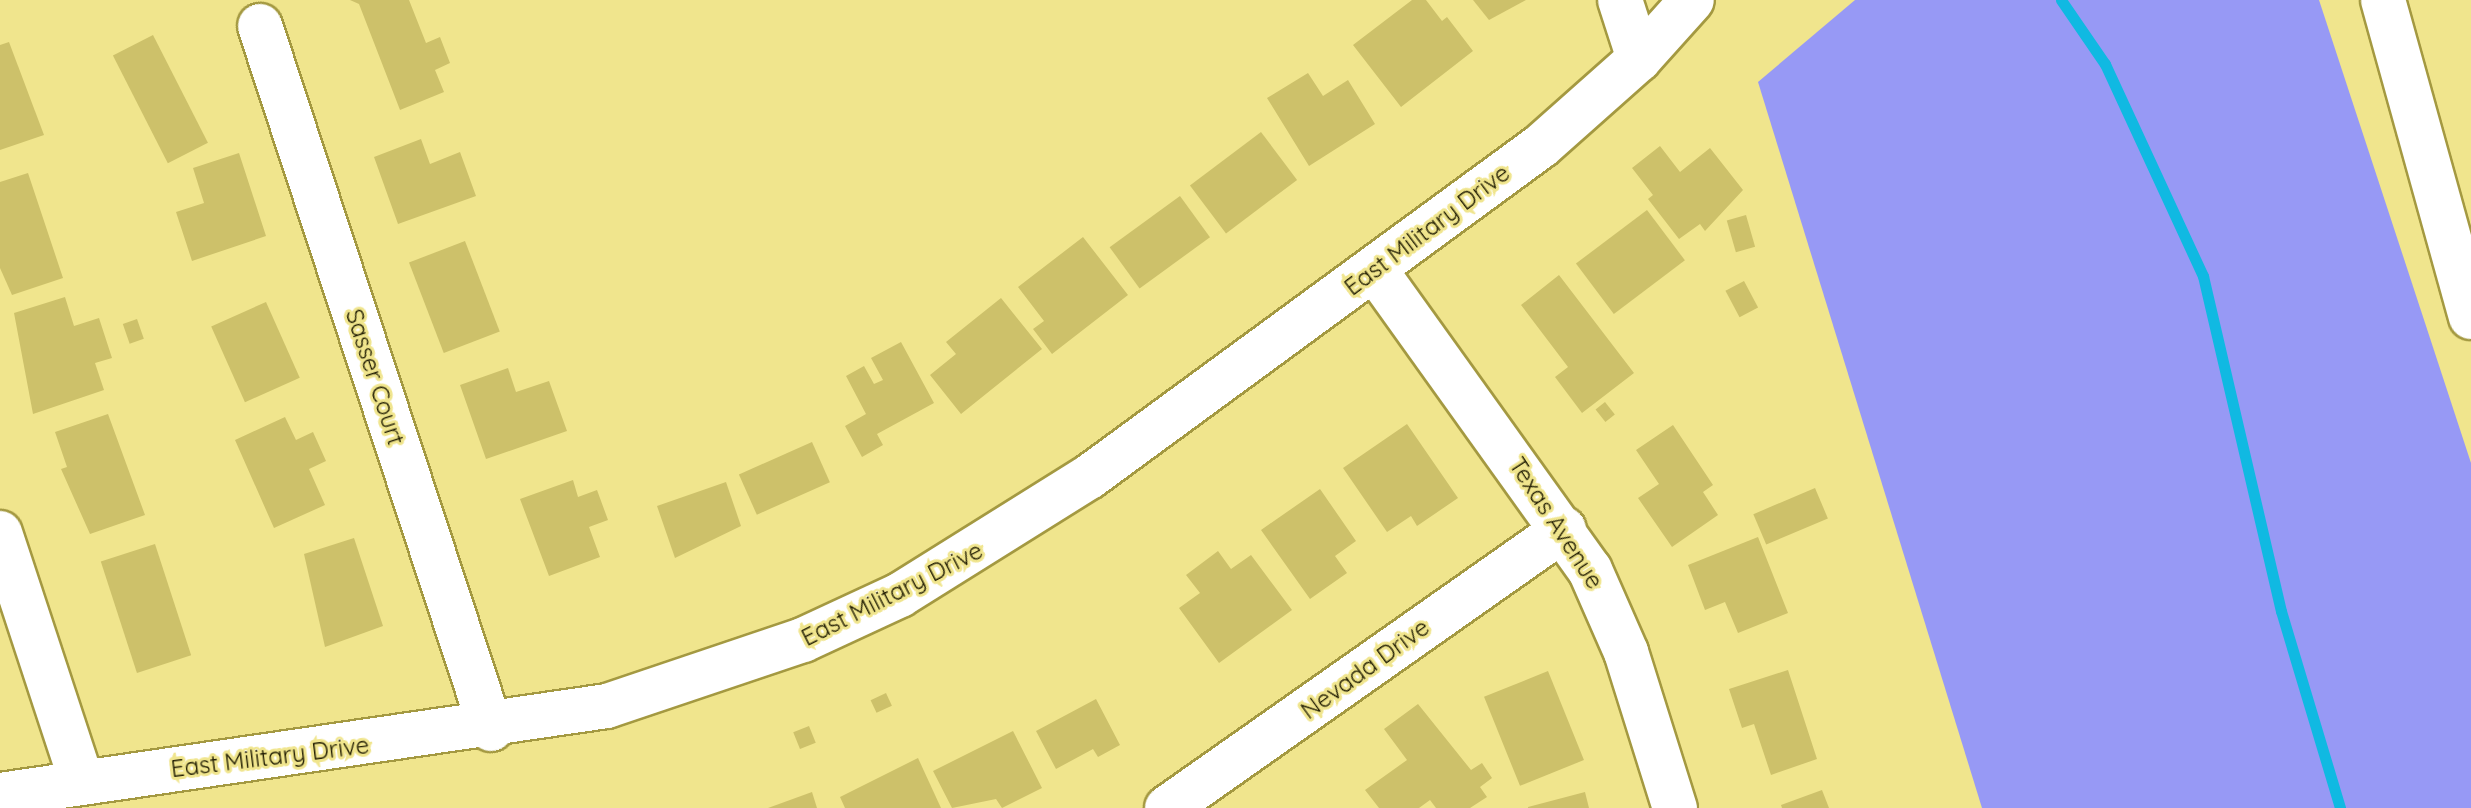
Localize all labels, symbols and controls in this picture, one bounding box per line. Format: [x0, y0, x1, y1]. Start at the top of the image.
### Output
street label: East Military Drive [1339, 158, 1515, 302]
street label: Sasser Court [340, 305, 410, 449]
street label: Texas Avenue [1503, 452, 1609, 594]
street label: East Military Drive [797, 536, 987, 652]
street label: Nevada Drive [1295, 613, 1435, 725]
street label: East Military Drive [169, 731, 371, 783]

